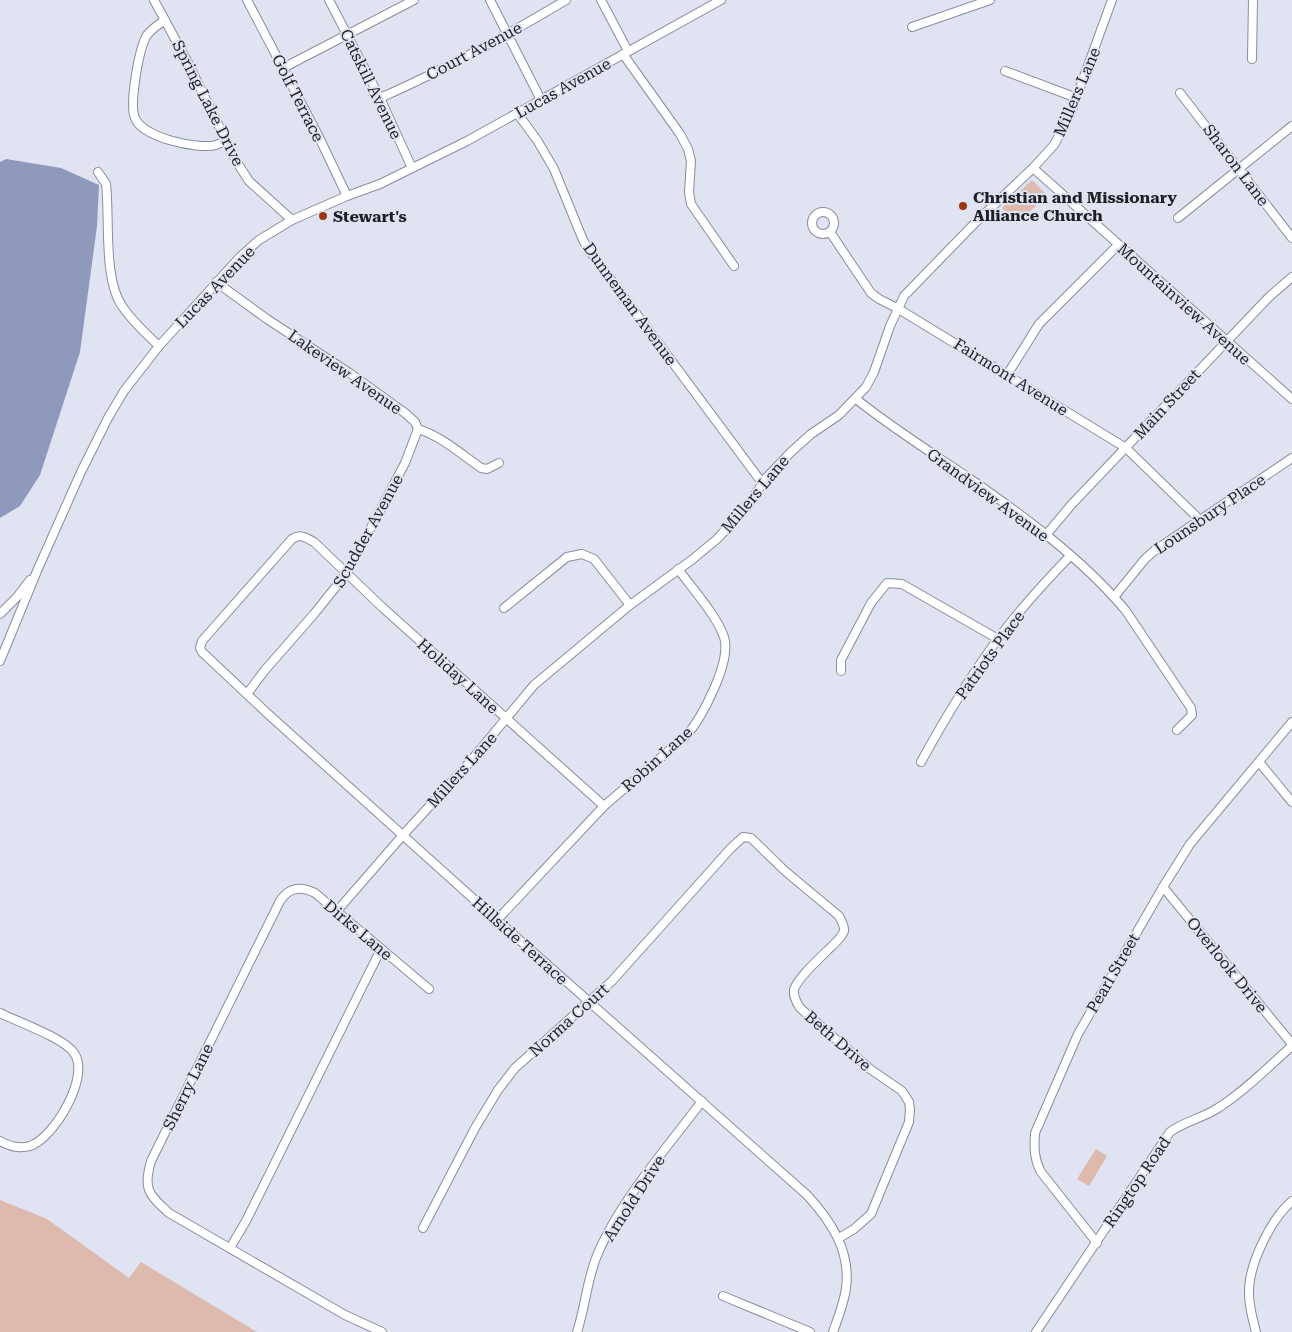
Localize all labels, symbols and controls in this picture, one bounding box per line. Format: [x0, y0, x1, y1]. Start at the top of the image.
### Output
street label: Court Avenue [423, 18, 525, 84]
street label: Catskill Avenue [336, 26, 406, 142]
street label: Spring Lake Drive [168, 37, 248, 169]
street label: Millers Lane [1050, 44, 1104, 139]
street label: Golf Terrace [268, 51, 328, 145]
street label: Lucas Avenue [512, 54, 614, 122]
street label: Sharon Lane [1199, 120, 1273, 210]
place label: Christian and Missionary Alliance Church [973, 188, 1177, 225]
marker: Christian and Missionary Alliance Church [957, 200, 969, 212]
place label: Stewart's [333, 207, 407, 226]
marker: Stewart's [317, 210, 329, 222]
street label: Dunneman Avenue [579, 239, 681, 369]
street label: Mountainview Avenue [1113, 239, 1255, 369]
street label: Lucas Avenue [171, 242, 259, 332]
street label: Lakeview Avenue [284, 326, 406, 419]
street label: Fairmont Avenue [950, 334, 1072, 420]
street label: Main Street [1130, 365, 1204, 443]
street label: Grandview Avenue [923, 444, 1053, 546]
street label: Millers Lane [717, 451, 793, 537]
street label: Lounsbury Place [1151, 470, 1269, 558]
street label: Scudder Avenue [329, 471, 407, 591]
street label: Patriots Place [952, 607, 1029, 703]
street label: Holiday Lane [413, 635, 503, 718]
street label: Robin Lane [618, 722, 696, 796]
street label: Millers Lane [423, 728, 501, 812]
street label: Hillside Terrace [468, 893, 572, 989]
street label: Dirks Lane [320, 896, 396, 964]
street label: Overlook Drive [1183, 913, 1272, 1017]
street label: Pearl Street [1083, 930, 1143, 1016]
street label: Norma Court [525, 979, 613, 1061]
street label: Beth Drive [801, 1007, 875, 1075]
street label: Sherry Lane [159, 1040, 217, 1133]
street label: Ringtop Road [1100, 1133, 1174, 1231]
street label: Arnold Drive [599, 1151, 669, 1245]

